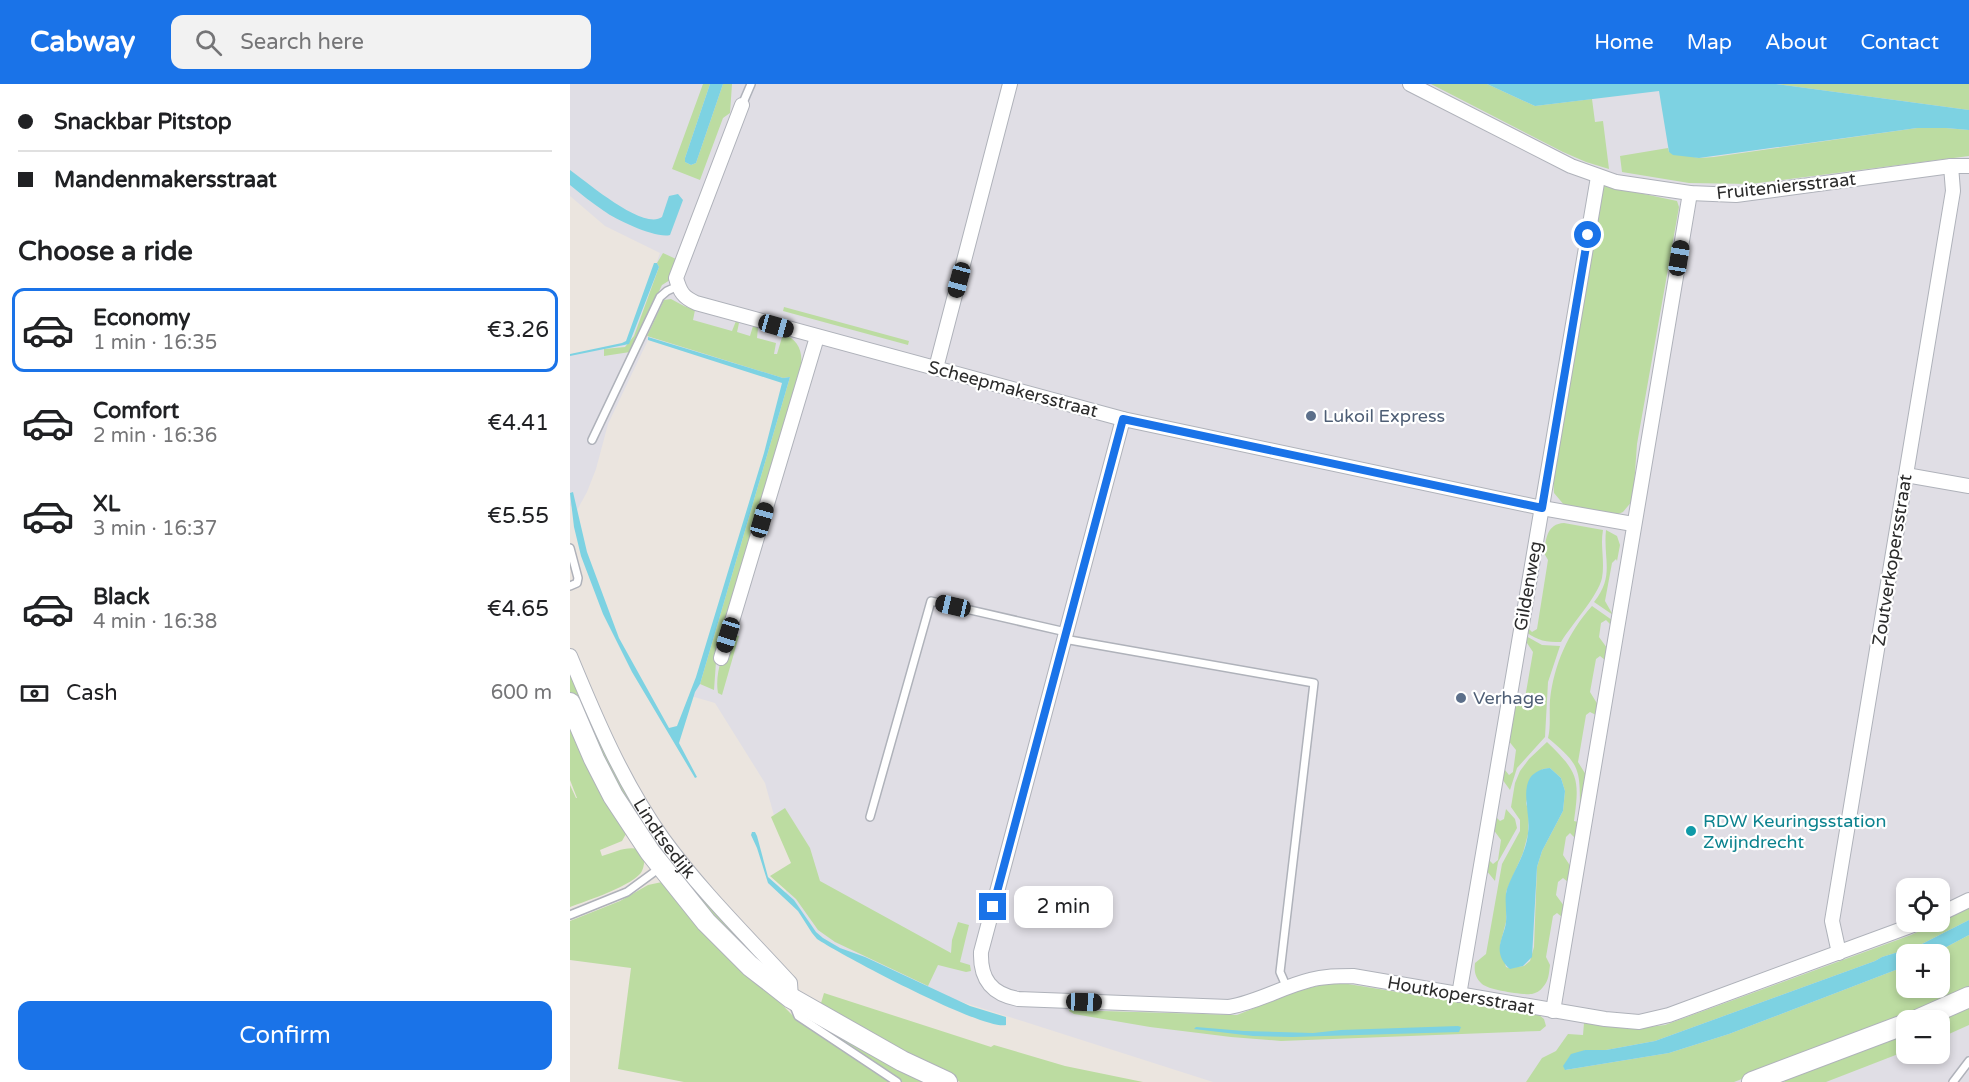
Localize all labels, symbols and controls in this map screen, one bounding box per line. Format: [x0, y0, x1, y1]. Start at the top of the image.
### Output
search box [171, 15, 591, 69]
text: Cabway [30, 25, 135, 59]
icon: search [192, 26, 225, 59]
text: Search here [240, 29, 364, 55]
text: Home [1594, 30, 1654, 55]
text: Map [1687, 30, 1732, 55]
text: About [1765, 30, 1827, 55]
text: Contact [1860, 30, 1939, 55]
text: Snackbar Pitstop [54, 109, 232, 135]
text: Mandenmakersstraat [54, 167, 277, 193]
street label: Fruiteniersstraat [1715, 168, 1857, 204]
route start [1574, 221, 1601, 248]
text: Choose a ride [18, 235, 193, 268]
car [1667, 239, 1691, 277]
car [946, 260, 972, 300]
icon: car [21, 303, 75, 357]
text: Economy [93, 305, 190, 331]
car [756, 312, 796, 340]
text: €3.26 [487, 317, 549, 343]
text: 1 min · 16:35 [93, 331, 217, 355]
street label: Scheepmakersstraat [926, 356, 1100, 422]
icon: car [21, 396, 75, 450]
text: Comfort [93, 398, 179, 424]
place label: Lukoil Express [1323, 405, 1445, 427]
marker: Lukoil Express [1304, 409, 1318, 423]
text: €4.41 [487, 410, 549, 436]
text: 2 min · 16:36 [93, 424, 217, 448]
street label: Zoutverkopersstraat [1868, 472, 1916, 647]
icon: car [21, 489, 75, 543]
text: XL [93, 491, 120, 517]
car [748, 500, 776, 540]
text: €5.55 [487, 503, 549, 529]
text: 3 min · 16:37 [93, 517, 217, 541]
street label: Gildenweg [1509, 539, 1547, 633]
icon: car [21, 582, 75, 636]
text: Black [93, 584, 150, 610]
car [933, 593, 973, 619]
text: €4.65 [487, 596, 549, 622]
text: 4 min · 16:38 [93, 610, 217, 634]
car [714, 615, 742, 655]
icon: cash [18, 677, 51, 710]
text: Cash [66, 680, 118, 706]
text: 600 m [491, 681, 552, 705]
place label: Verhage [1473, 687, 1544, 709]
marker: Verhage [1454, 691, 1468, 705]
street label: Lindtsedijk [628, 794, 701, 883]
place label: RDW Keuringsstation Zwijndrecht [1703, 810, 1886, 853]
marker: RDW Keuringsstation Zwijndrecht [1684, 824, 1698, 838]
map controls [1896, 878, 1950, 1064]
button: locate [1896, 878, 1950, 932]
callout: 2 min [1014, 886, 1113, 928]
route end [979, 893, 1006, 920]
text: 2 min [1037, 895, 1090, 919]
button: + [1896, 944, 1950, 998]
street label: Houtkopersstraat [1386, 971, 1536, 1019]
car [1066, 992, 1102, 1012]
button: Confirm [18, 1001, 552, 1070]
button: − [1896, 1010, 1950, 1064]

